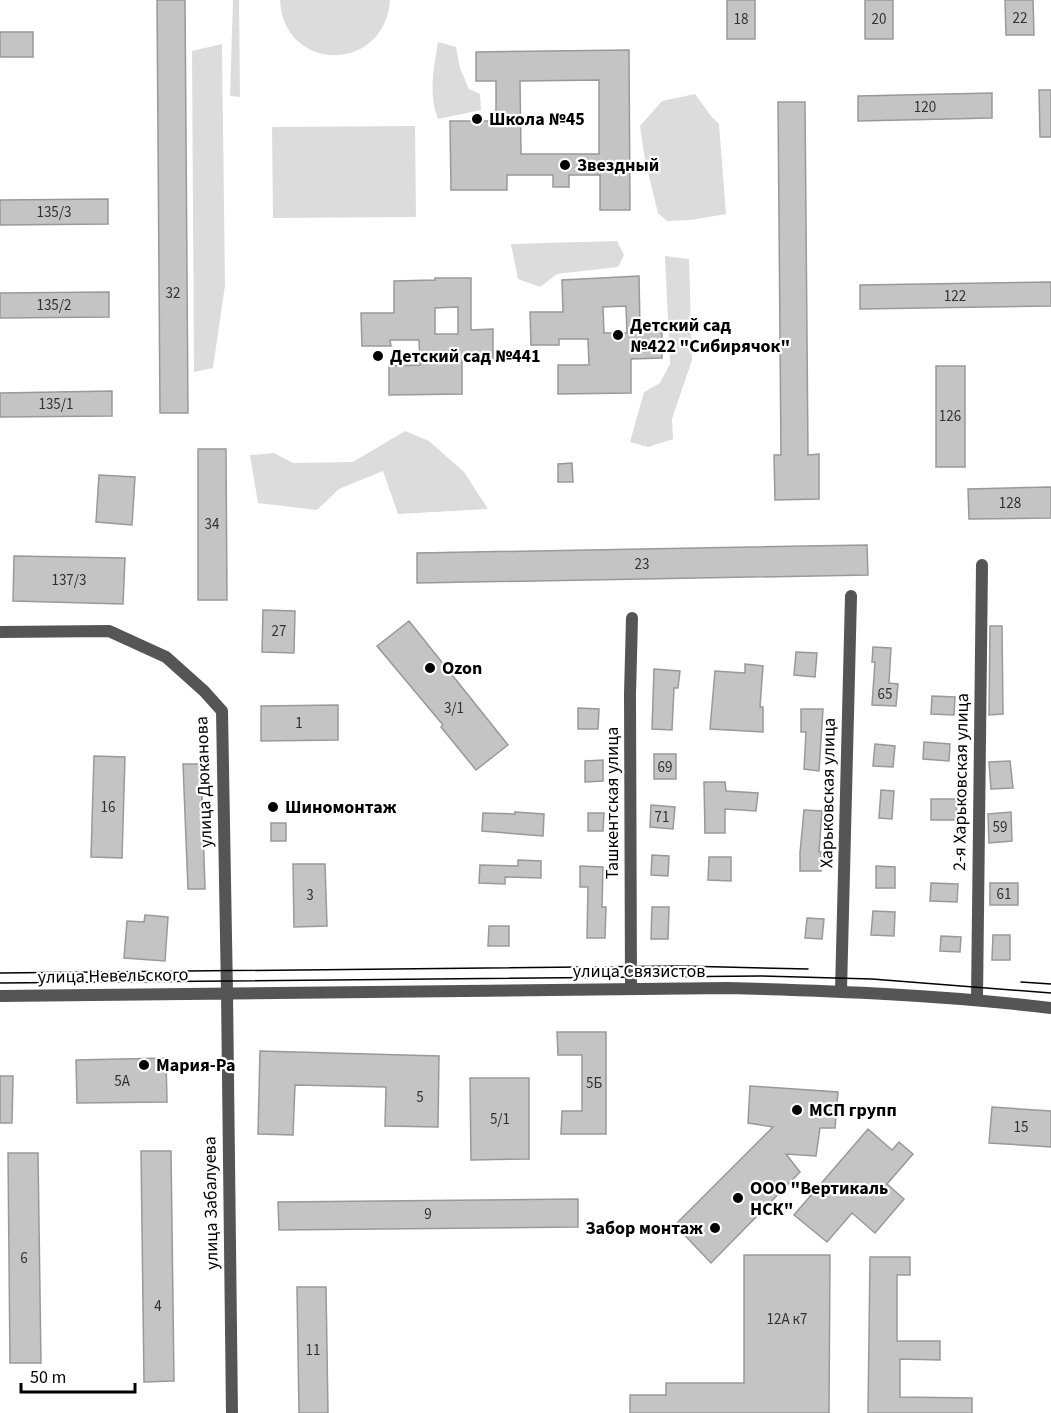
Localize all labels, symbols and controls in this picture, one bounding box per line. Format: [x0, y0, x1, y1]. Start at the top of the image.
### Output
house number: 22 [1013, 8, 1027, 29]
house number: 18 [734, 9, 748, 30]
house number: 20 [872, 9, 886, 30]
house number: 120 [914, 97, 936, 118]
place label: Школа №45 [489, 107, 585, 132]
marker: Школа №45 [470, 112, 484, 126]
place label: Звездный [577, 153, 659, 178]
marker: Звездный [558, 158, 572, 172]
house number: 135/3 [36, 202, 72, 223]
house number: 32 [166, 283, 180, 304]
house number: 122 [944, 286, 966, 307]
house number: 135/2 [36, 295, 72, 316]
place label: Детский сад №422 "Сибирячок" [630, 313, 790, 359]
marker: Детский сад №422 "Сибирячок" [611, 328, 625, 342]
place label: Детский сад №441 [390, 344, 541, 369]
marker: Детский сад №441 [371, 349, 385, 363]
house number: 135/1 [38, 394, 74, 415]
house number: 126 [939, 406, 961, 427]
house number: 128 [999, 493, 1021, 514]
house number: 34 [205, 514, 220, 535]
house number: 23 [635, 554, 649, 575]
house number: 137/3 [51, 570, 87, 591]
house number: 27 [272, 621, 286, 642]
place label: Ozon [442, 656, 482, 681]
marker: Ozon [423, 661, 437, 675]
house number: 65 [878, 684, 892, 705]
street label: 2-я Харьковская улица [947, 693, 975, 871]
house number: 3/1 [444, 698, 464, 719]
house number: 1 [295, 713, 303, 734]
street label: улица Дюканова [189, 716, 219, 848]
street label: Харьковская улица [814, 718, 842, 868]
street label: Ташкентская улица [600, 727, 625, 879]
house number: 69 [658, 757, 672, 778]
place label: Шиномонтаж [285, 795, 397, 820]
house number: 16 [101, 797, 115, 818]
marker: Шиномонтаж [266, 800, 280, 814]
house number: 71 [655, 807, 669, 828]
house number: 59 [993, 817, 1007, 838]
house number: 61 [997, 884, 1011, 905]
house number: 3 [306, 885, 314, 906]
street label: улица Связистов [573, 959, 705, 984]
street label: улица Невельского [37, 962, 189, 990]
place label: Мария-Ра [156, 1053, 235, 1078]
marker: Мария-Ра [137, 1058, 151, 1072]
house number: 5А [114, 1071, 131, 1092]
house number: 5Б [586, 1073, 602, 1094]
house number: 5 [416, 1087, 424, 1108]
place label: МСП групп [809, 1098, 897, 1123]
marker: МСП групп [790, 1103, 804, 1117]
house number: 5/1 [490, 1109, 510, 1130]
house number: 15 [1014, 1117, 1028, 1138]
street label: улица Забалуева [197, 1136, 225, 1270]
place label: ООО "Вертикаль НСК" [750, 1176, 888, 1222]
marker: ООО "Вертикаль НСК" [731, 1191, 745, 1205]
house number: 9 [424, 1204, 432, 1225]
place label: Забор монтаж [585, 1216, 703, 1241]
marker: Забор монтаж [708, 1221, 722, 1235]
house number: 6 [20, 1248, 28, 1269]
house number: 4 [154, 1296, 162, 1317]
house number: 12А к7 [767, 1309, 807, 1330]
house number: 11 [306, 1340, 320, 1361]
scale bar [21, 1356, 135, 1394]
text: 50 m [30, 1365, 66, 1390]

